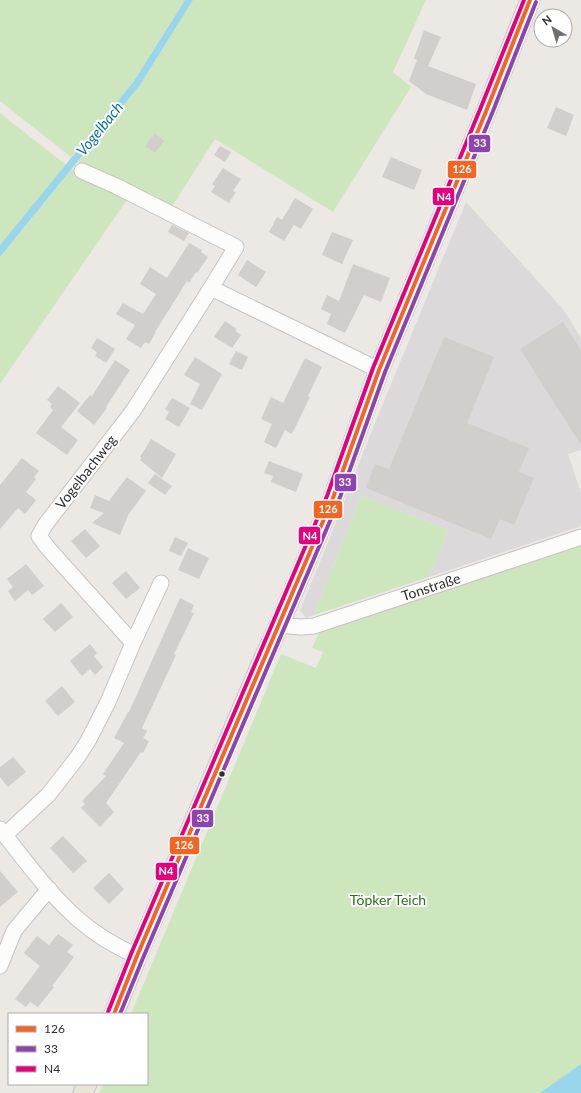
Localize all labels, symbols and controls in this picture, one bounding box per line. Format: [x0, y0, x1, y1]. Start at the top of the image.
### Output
north arrow [533, 8, 573, 48]
text: N [539, 12, 554, 27]
water label: Vogelbach [72, 98, 126, 159]
line badge: 33 [468, 134, 491, 153]
text: 33 [474, 136, 486, 149]
line badge: 126 [447, 160, 477, 179]
text: 126 [452, 162, 472, 175]
line badge: N4 [432, 187, 455, 206]
text: N4 [437, 190, 452, 203]
street label: Vogelbachweg [52, 431, 120, 512]
line badge: 33 [334, 473, 357, 492]
text: 33 [339, 475, 351, 488]
line badge: 126 [313, 500, 343, 519]
text: 126 [318, 502, 338, 515]
line badge: N4 [298, 526, 321, 545]
text: N4 [303, 529, 318, 542]
street label: Tonstraße [399, 569, 462, 604]
unlabelled marker [217, 769, 227, 779]
line badge: 33 [191, 809, 214, 828]
text: 33 [197, 811, 209, 824]
line badge: 126 [169, 836, 200, 855]
text: 126 [174, 838, 194, 851]
line badge: N4 [155, 862, 178, 881]
text: N4 [159, 864, 174, 877]
park label: Töpker Teich [350, 891, 426, 908]
legend [8, 1013, 148, 1085]
text: 126 [44, 1021, 65, 1036]
text: 33 [44, 1041, 58, 1056]
text: N4 [44, 1061, 60, 1076]

